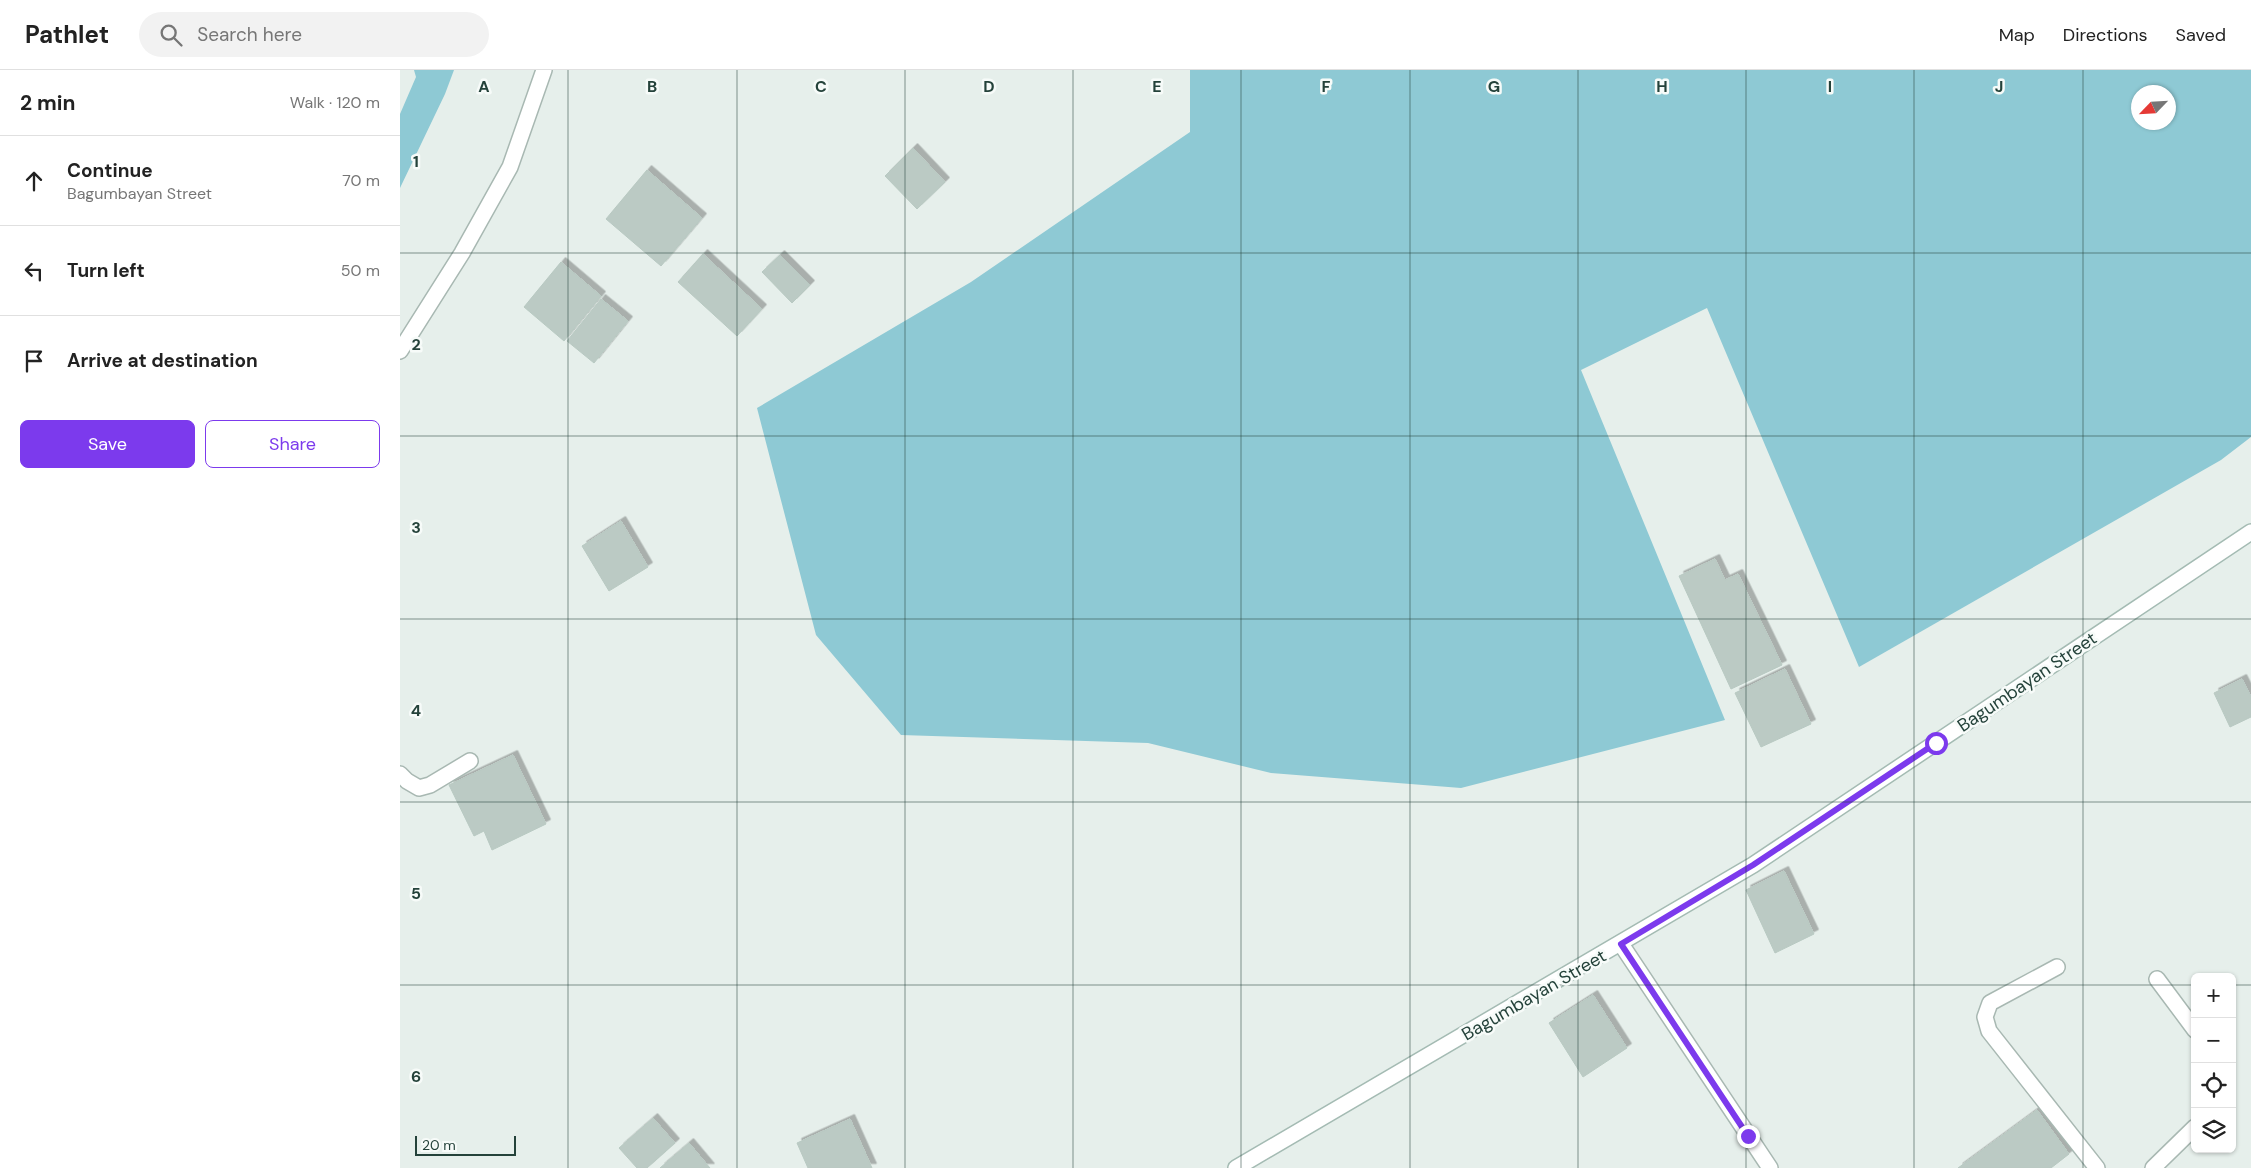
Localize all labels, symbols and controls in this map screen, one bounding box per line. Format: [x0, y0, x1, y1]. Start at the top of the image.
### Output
search box [139, 12, 489, 57]
text: Pathlet [25, 19, 109, 50]
icon: search [157, 21, 185, 49]
text: Search here [197, 22, 302, 47]
text: Map [1999, 23, 2035, 47]
text: Directions [2063, 23, 2148, 47]
text: Saved [2176, 23, 2226, 47]
text: A [478, 76, 490, 97]
text: B [647, 76, 657, 97]
text: C [815, 76, 827, 97]
text: D [983, 76, 995, 97]
text: E [1152, 76, 1162, 97]
text: F [1322, 76, 1331, 97]
text: G [1488, 76, 1500, 97]
text: H [1656, 76, 1668, 97]
text: I [1828, 76, 1832, 97]
text: J [1995, 76, 2003, 97]
north arrow [2131, 85, 2176, 130]
text: 2 min [20, 89, 76, 117]
text: Walk · 120 m [290, 92, 380, 113]
text: 1 [413, 151, 419, 172]
text: Continue [67, 158, 153, 183]
icon: ahead [20, 167, 48, 195]
text: 70 m [342, 170, 380, 191]
text: Bagumbayan Street [67, 183, 212, 204]
icon: left [20, 257, 48, 285]
text: Turn left [67, 258, 145, 283]
text: 50 m [341, 260, 380, 281]
text: 2 [411, 334, 421, 355]
icon: arrive [20, 347, 48, 375]
text: Arrive at destination [67, 348, 258, 373]
button: Save [20, 420, 195, 468]
button: Share [205, 420, 380, 468]
text: 3 [411, 517, 421, 538]
street label: Bagumbayan Street [1953, 626, 2101, 738]
text: 4 [411, 700, 421, 721]
route start [1925, 732, 1948, 755]
text: 5 [411, 883, 421, 904]
street label: Bagumbayan Street [1457, 944, 1611, 1046]
map controls [2191, 973, 2236, 1153]
button: + [2191, 973, 2236, 1018]
button: − [2191, 1018, 2236, 1063]
button: locate [2191, 1063, 2236, 1108]
text: 6 [411, 1066, 421, 1087]
button: layers [2191, 1108, 2236, 1153]
route end [1737, 1125, 1760, 1148]
scale bar [415, 1133, 516, 1156]
text: 20 m [422, 1136, 456, 1154]

